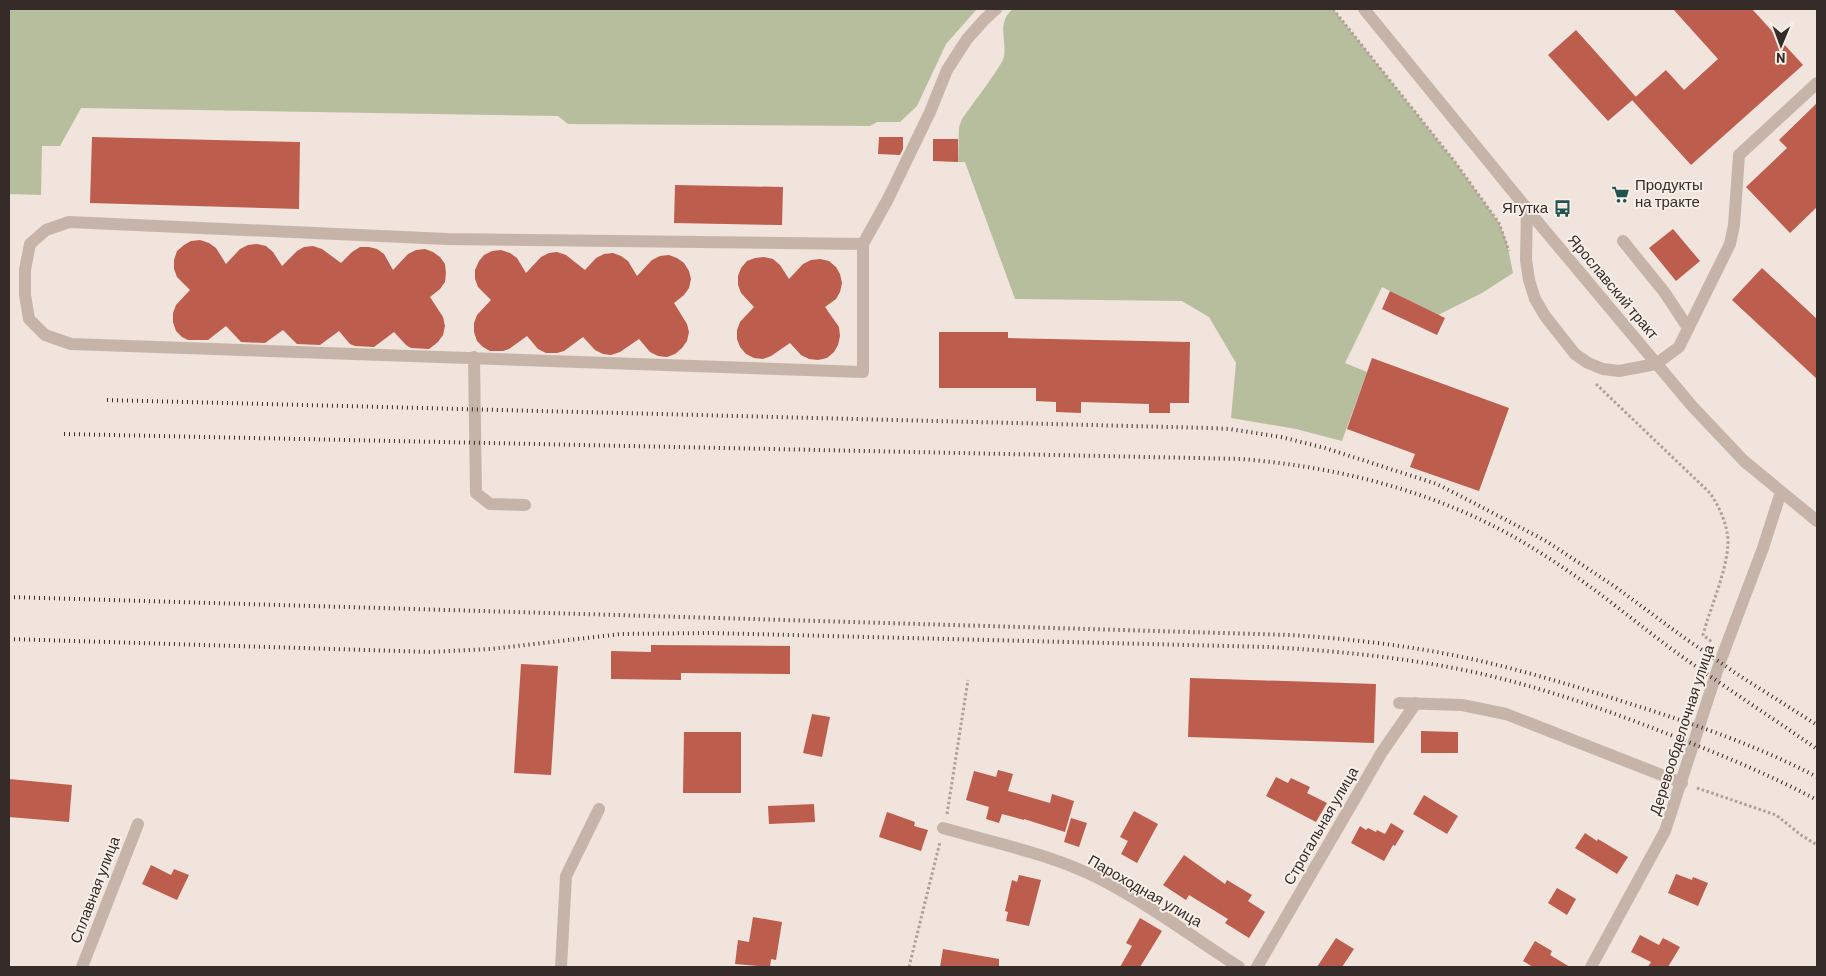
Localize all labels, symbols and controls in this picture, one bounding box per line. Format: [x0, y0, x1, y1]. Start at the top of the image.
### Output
north arrow [1756, 20, 1806, 70]
text: N [1776, 50, 1786, 67]
place label: Продукты на тракте [1635, 175, 1703, 210]
supermarket icon: Продукты на тракте [1611, 184, 1631, 204]
place label: Ягутка [1502, 198, 1549, 216]
bus stop icon: Ягутка [1552, 198, 1572, 218]
street label: Ярославский тракт [1565, 230, 1663, 342]
street label: Деревообделочная улица [1645, 642, 1717, 817]
street label: Строгальная улица [1279, 763, 1362, 888]
street label: Сплавная улица [65, 833, 123, 946]
street label: Пароходная улица [1085, 850, 1206, 930]

